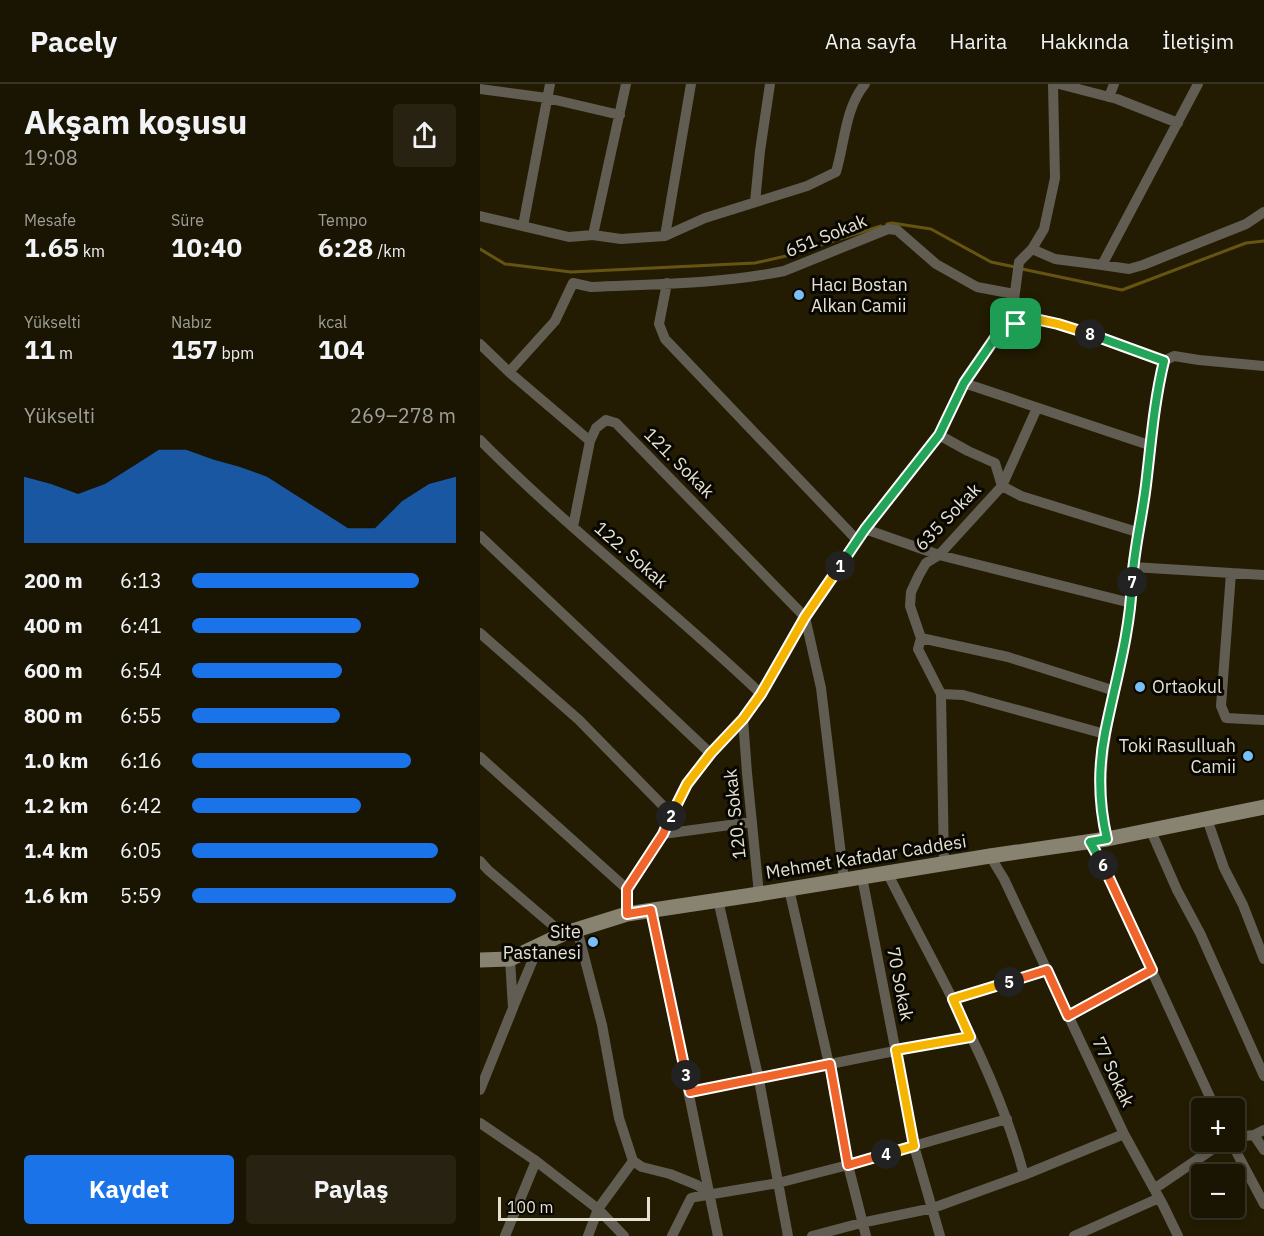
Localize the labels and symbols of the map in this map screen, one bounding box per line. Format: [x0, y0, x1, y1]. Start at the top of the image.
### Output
street label: 651 Sokak [782, 209, 870, 262]
place label: Hacı Bostan Alkan Camii [811, 273, 908, 317]
marker: Hacı Bostan Alkan Camii [792, 288, 806, 302]
pin [990, 298, 1041, 349]
pin: 8 [1075, 319, 1105, 349]
street label: 121. Sokak [639, 422, 720, 503]
street label: 635 Sokak [910, 477, 986, 555]
street label: 122. Sokak [590, 516, 673, 593]
pin: 1 [825, 551, 855, 581]
pin: 7 [1117, 567, 1147, 597]
place label: Ortaokul [1152, 675, 1222, 698]
marker: Ortaokul [1133, 680, 1147, 694]
place label: Toki Rasulluah Camii [1119, 734, 1236, 778]
marker: Toki Rasulluah Camii [1241, 749, 1255, 763]
street label: 120. Sokak [718, 767, 751, 860]
pin: 2 [656, 801, 686, 831]
street label: Mehmet Kafadar Caddesi [764, 829, 968, 884]
pin: 6 [1088, 850, 1118, 880]
place label: Site Pastanesi [503, 920, 581, 964]
marker: Site Pastanesi [586, 935, 600, 949]
street label: 70 Sokak [882, 945, 919, 1023]
pin: 5 [994, 967, 1024, 997]
street label: 77 Sokak [1087, 1033, 1140, 1111]
pin: 3 [671, 1060, 701, 1090]
pin: 4 [871, 1139, 901, 1169]
scale bar [498, 1194, 650, 1222]

